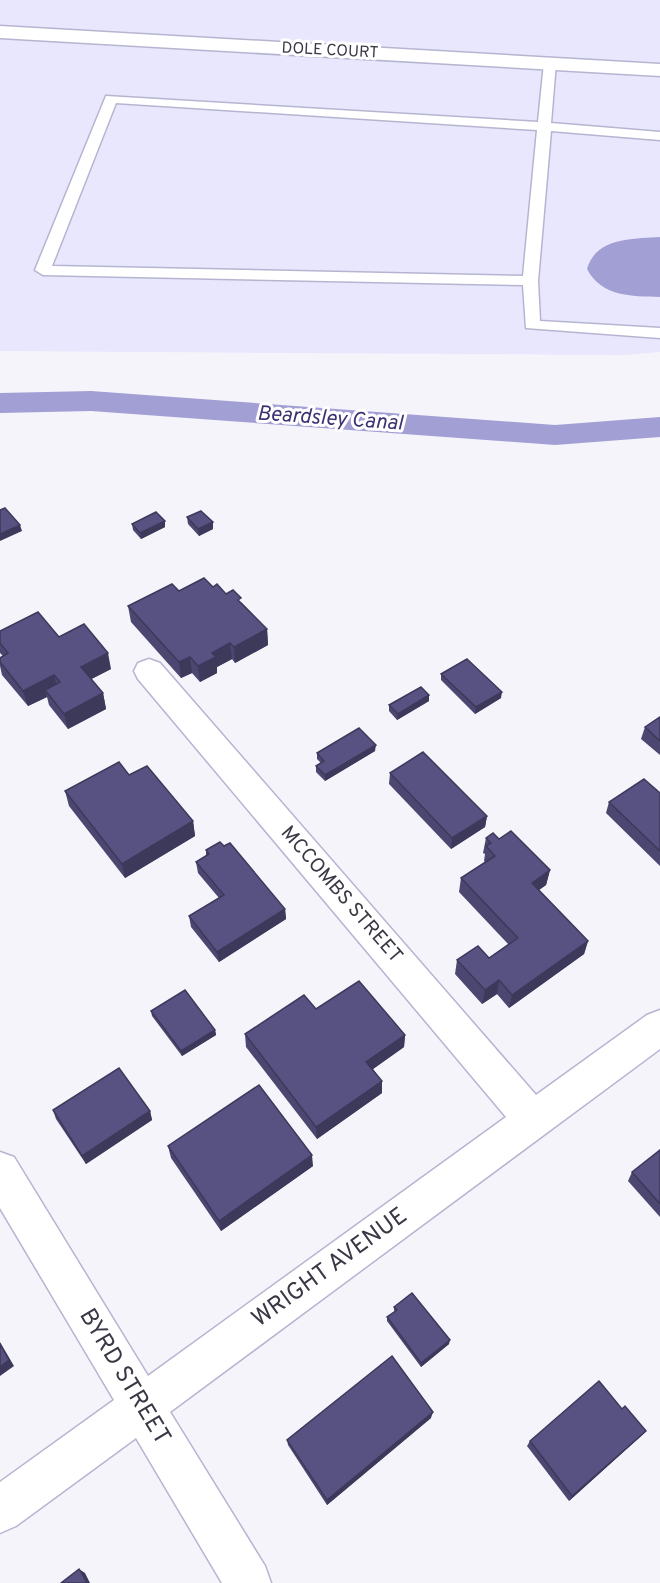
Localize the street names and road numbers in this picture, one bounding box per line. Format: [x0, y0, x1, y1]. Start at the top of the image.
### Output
street label: DOLE COURT [281, 38, 379, 64]
street label: MCCOMBS STREET [274, 821, 408, 969]
street label: WRIGHT AVENUE [246, 1201, 414, 1335]
street label: BYRD STREET [72, 1303, 176, 1451]

